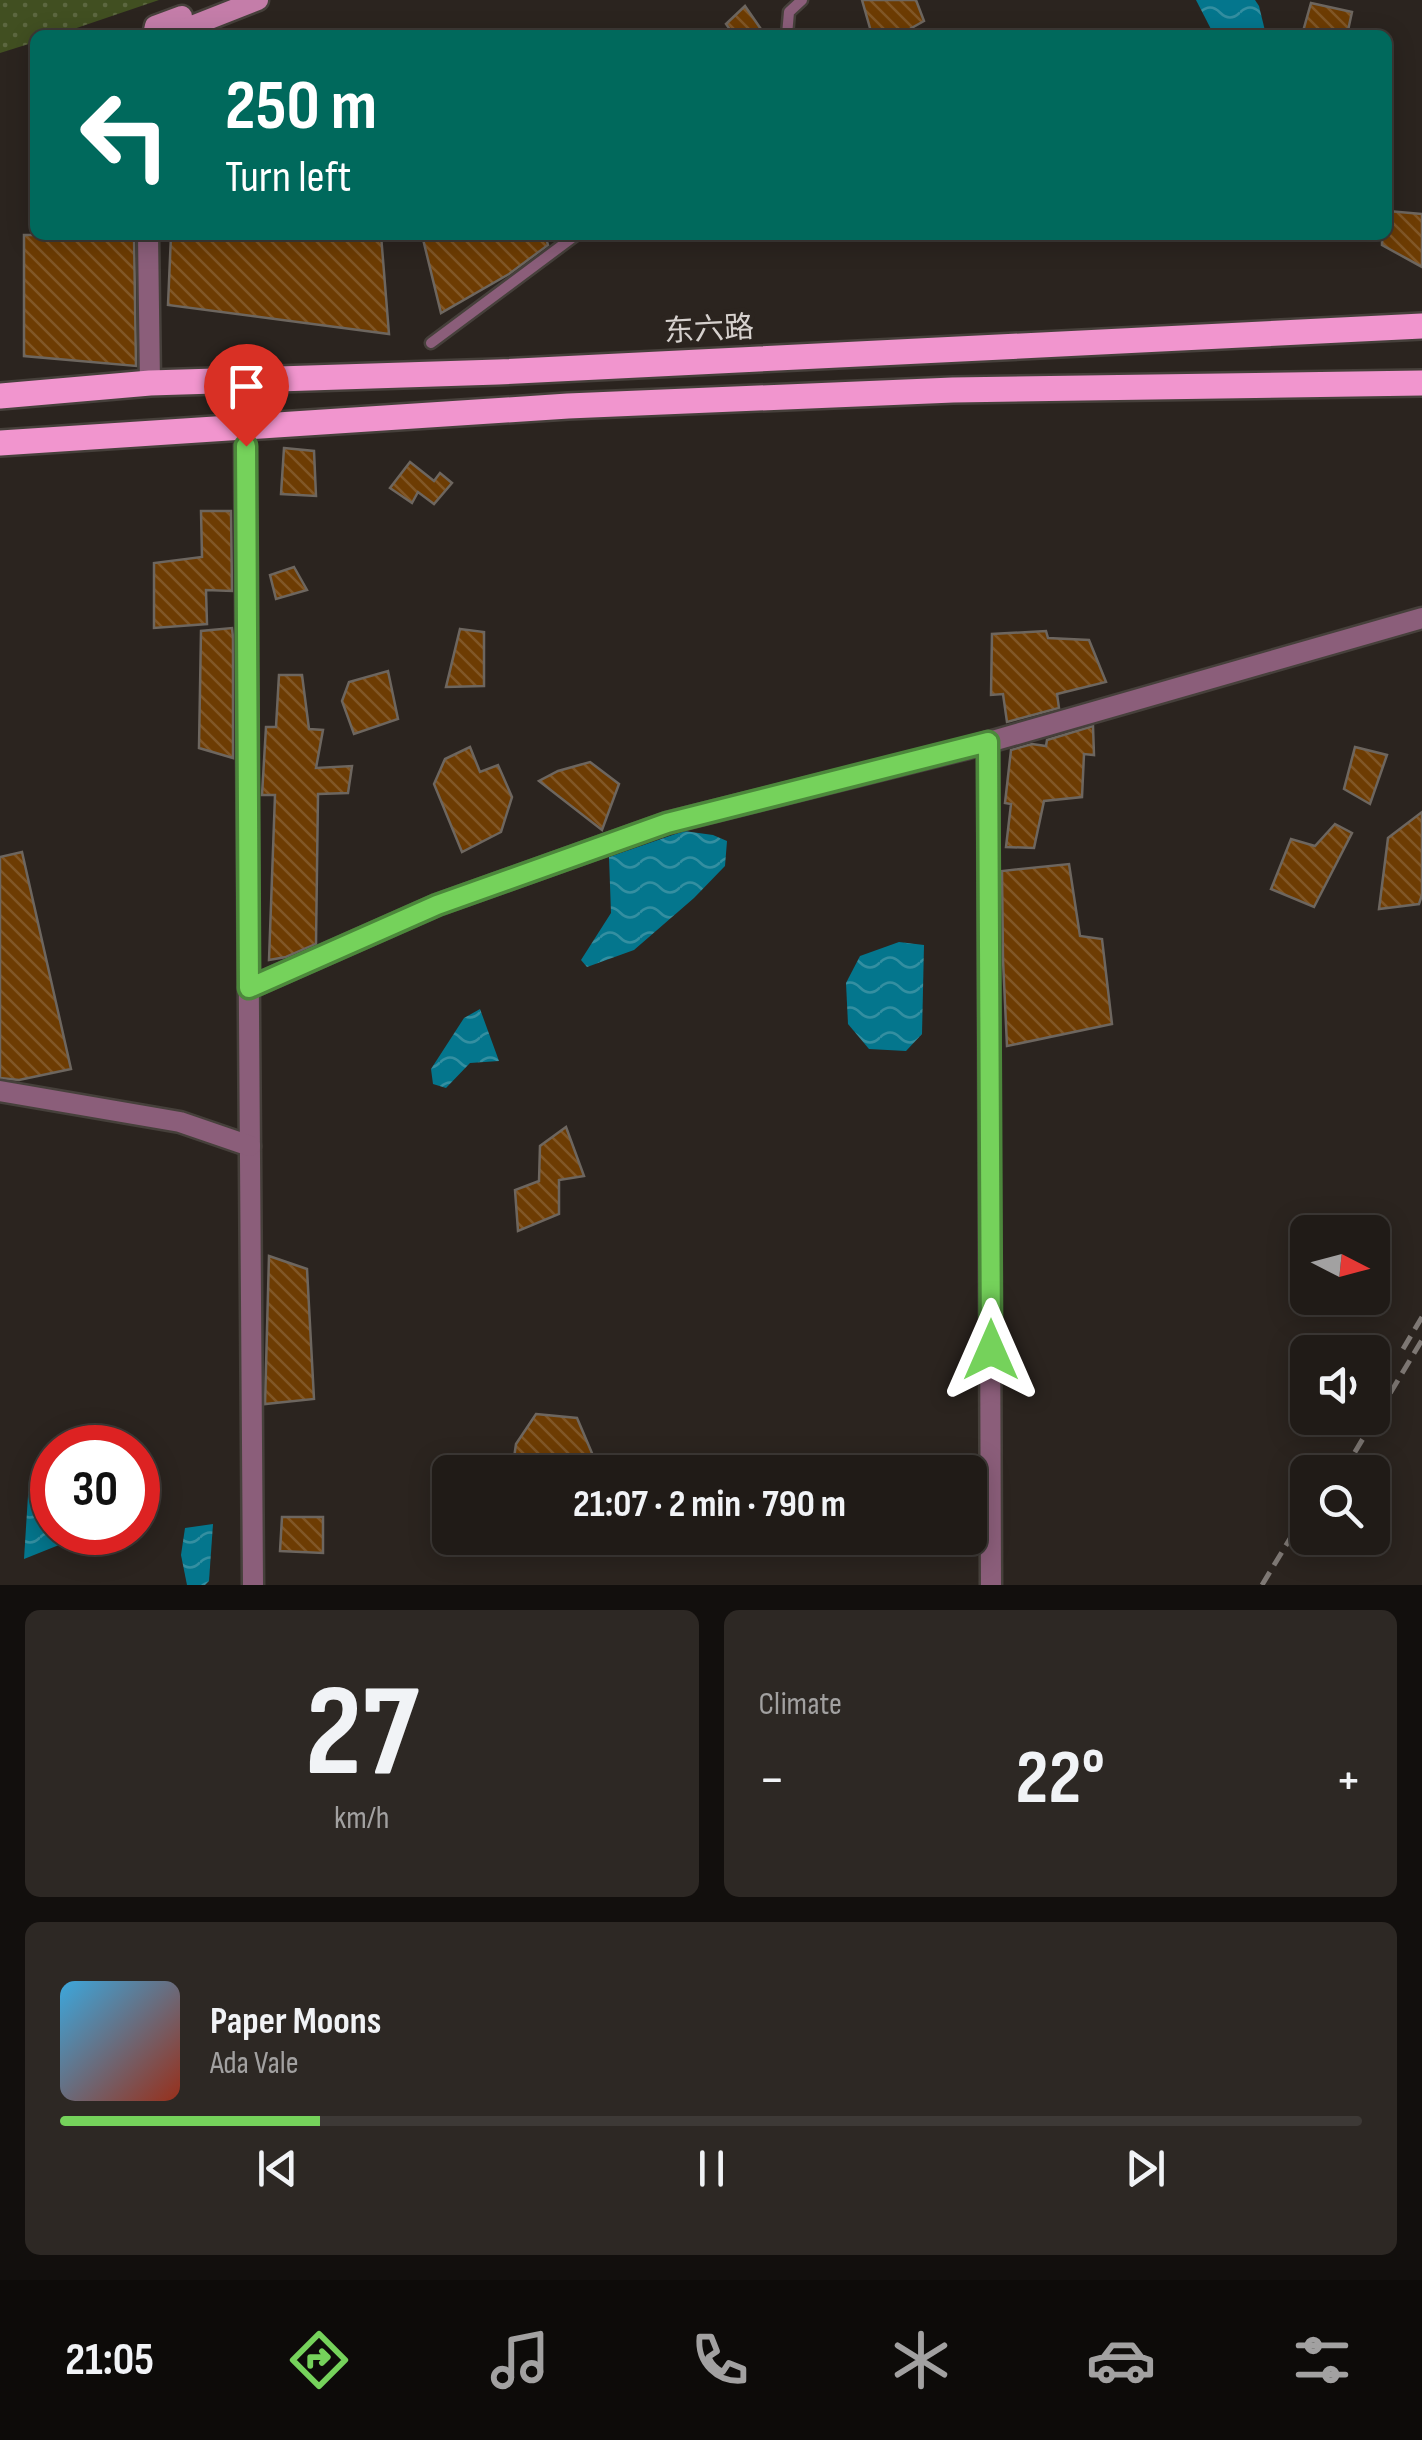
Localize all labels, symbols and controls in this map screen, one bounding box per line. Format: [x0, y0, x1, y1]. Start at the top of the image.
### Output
text: 250 m [225, 65, 377, 149]
icon: left [60, 70, 190, 200]
text: Turn left [225, 150, 351, 205]
street label: 东六路 [663, 310, 755, 350]
pin [204, 344, 289, 447]
icon: arrive [219, 359, 274, 414]
north arrow [1290, 1215, 1390, 1315]
map controls [1290, 1215, 1390, 1555]
position arrow [939, 1298, 1043, 1402]
button: sound [1290, 1335, 1390, 1435]
speed limit sign: 30 [30, 1425, 160, 1555]
button: search [1290, 1455, 1390, 1555]
text: 21:07 · 2 min · 790 m [573, 1482, 846, 1527]
text: 27 [305, 1656, 419, 1812]
text: Climate [759, 1685, 842, 1724]
text: 22° [1016, 1734, 1105, 1825]
text: − [759, 1747, 785, 1814]
text: + [1335, 1747, 1362, 1814]
text: km/h [334, 1799, 389, 1838]
text: Paper Moons [210, 1999, 381, 2044]
text: Ada Vale [210, 2044, 299, 2083]
icon: previous [250, 2141, 305, 2196]
icon: pause [684, 2141, 739, 2196]
icon: next [1118, 2141, 1173, 2196]
icon: directions [284, 2325, 354, 2395]
icon: music [485, 2325, 555, 2395]
icon: phone [685, 2325, 755, 2395]
icon: climate [886, 2325, 956, 2395]
icon: car [1086, 2325, 1156, 2395]
icon: filters [1287, 2325, 1357, 2395]
text: 21:05 [65, 2333, 154, 2388]

